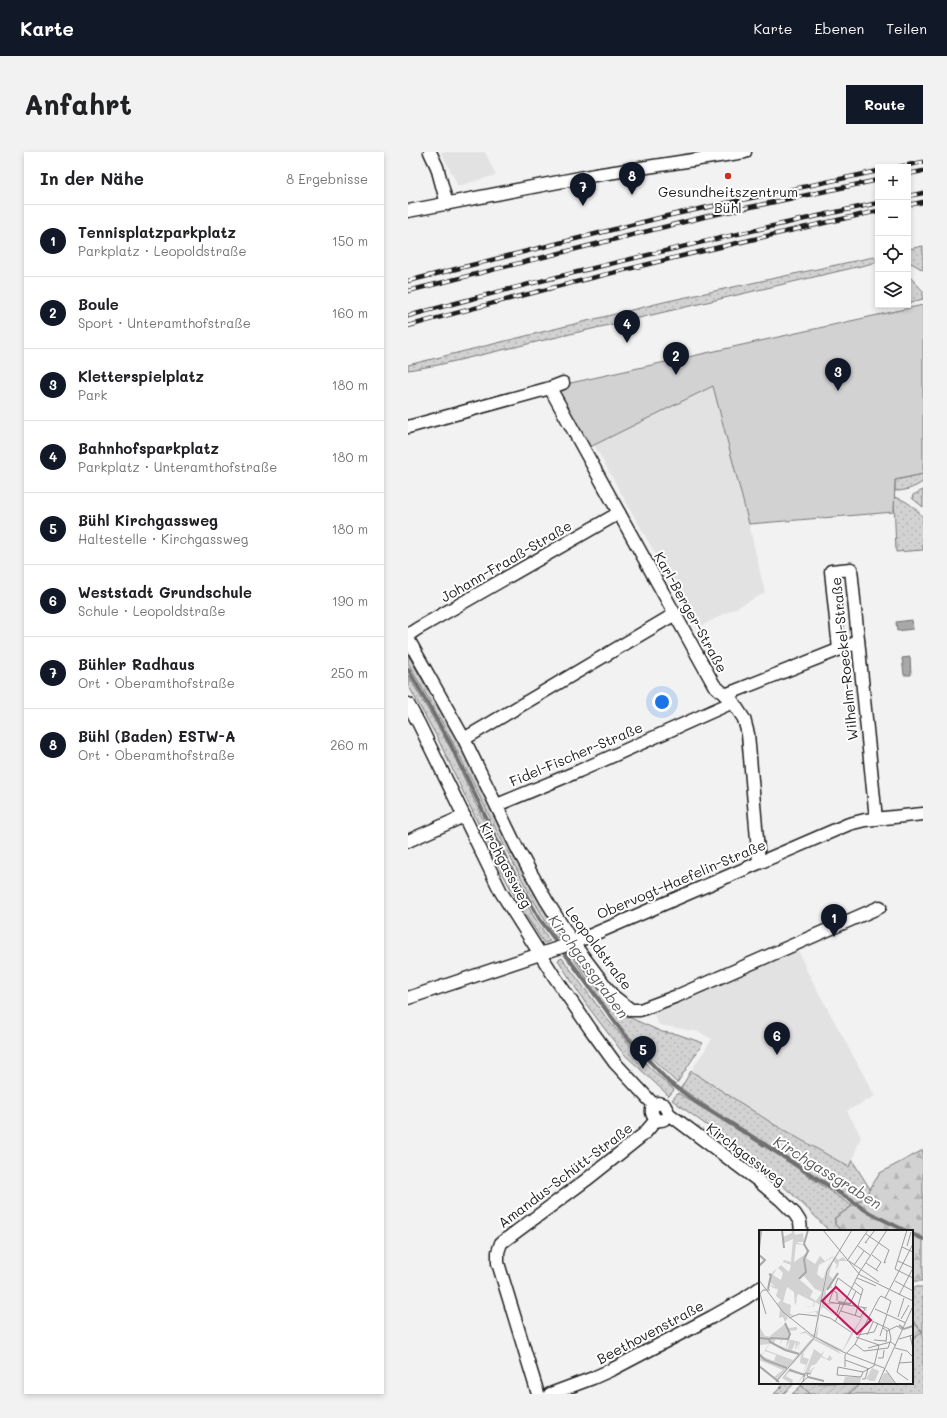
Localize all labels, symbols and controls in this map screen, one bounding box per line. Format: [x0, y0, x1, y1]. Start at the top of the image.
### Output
text: Karte [20, 16, 74, 41]
text: Karte [753, 19, 793, 38]
text: Ebenen [815, 19, 864, 38]
text: Teilen [886, 19, 927, 38]
button: Route [846, 85, 923, 124]
text: Anfahrt [24, 86, 132, 122]
pin: 8 [619, 162, 645, 195]
map controls [875, 164, 911, 308]
button: + [875, 164, 911, 200]
text: In der Nähe [40, 167, 144, 189]
text: 8 Ergebnisse [286, 170, 368, 187]
marker: Gesundheitszentrum Bühl [723, 171, 733, 181]
pin: 7 [570, 173, 596, 206]
place label: Gesundheitszentrum Bühl [658, 182, 798, 217]
button: − [875, 200, 911, 236]
text: Tennisplatzparkplatz [78, 222, 236, 242]
text: 1 [50, 232, 56, 249]
text: 150 m [332, 232, 368, 249]
button: locate [875, 236, 911, 272]
text: Parkplatz · Leopoldstraße [78, 242, 247, 259]
button: layers [875, 272, 911, 308]
text: Boule [78, 294, 119, 314]
text: 2 [49, 304, 57, 321]
text: 160 m [332, 304, 368, 321]
pin: 4 [614, 310, 640, 343]
text: Sport · Unteramthofstraße [78, 314, 251, 331]
pin: 2 [663, 342, 689, 375]
pin: 3 [825, 358, 851, 391]
text: Kletterspielplatz [78, 366, 204, 386]
text: 3 [49, 376, 57, 393]
text: 180 m [332, 376, 368, 393]
text: Park [78, 386, 107, 403]
text: Bahnhofsparkplatz [78, 438, 219, 458]
text: 4 [49, 448, 57, 465]
text: 180 m [332, 448, 368, 465]
text: Parkplatz · Unteramthofstraße [78, 458, 277, 475]
text: Bühl Kirchgassweg [78, 510, 218, 530]
street label: Johann-Fraaß-Straße [437, 516, 575, 606]
text: 5 [49, 520, 57, 537]
text: 180 m [332, 520, 368, 537]
text: Haltestelle · Kirchgassweg [78, 530, 248, 547]
street label: Karl-Berger-Straße [650, 548, 732, 676]
street label: Wilhelm-Roeckel-Straße [826, 576, 862, 742]
text: Weststadt Grundschule [78, 582, 252, 602]
text: 6 [49, 592, 57, 609]
text: 190 m [332, 592, 368, 609]
text: Schule · Leopoldstraße [78, 602, 226, 619]
text: Bühler Radhaus [78, 654, 195, 674]
text: 7 [49, 664, 57, 681]
text: 250 m [331, 664, 368, 681]
text: Ort · Oberamthofstraße [78, 674, 235, 691]
your location [652, 692, 672, 712]
street label: Fidel-Fischer-Straße [506, 717, 646, 791]
text: Bühl (Baden) ESTW-A [78, 726, 235, 746]
text: 8 [49, 736, 57, 753]
text: 260 m [330, 736, 368, 753]
text: Ort · Oberamthofstraße [78, 746, 235, 763]
street label: Kirchgassweg [476, 819, 536, 911]
street label: Obervogt-Haefelin-Straße [594, 835, 768, 923]
street label: Leopoldstraße [561, 902, 637, 994]
pin: 1 [821, 904, 847, 937]
water label: Kirchgassgraben [545, 910, 633, 1022]
pin: 6 [764, 1022, 790, 1055]
pin: 5 [630, 1036, 656, 1069]
street label: Amandus-Schütt-Straße [494, 1118, 636, 1232]
street label: Kirchgassweg [703, 1118, 789, 1190]
water label: Kirchgassgraben [770, 1131, 886, 1213]
inset map [759, 1230, 913, 1384]
street label: Beethovenstraße [593, 1296, 707, 1368]

